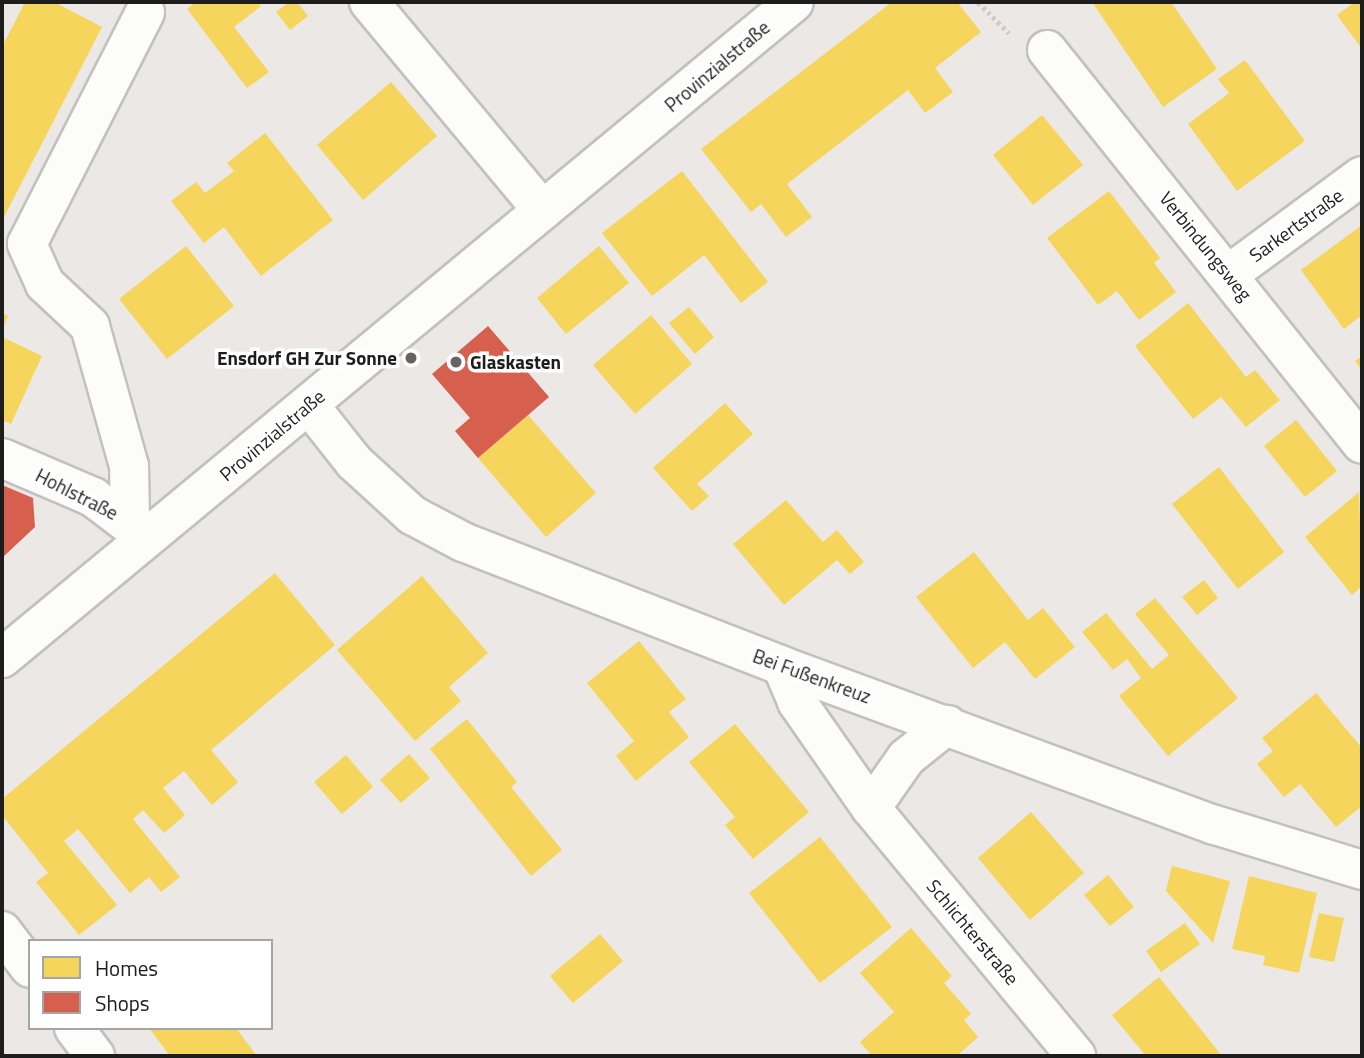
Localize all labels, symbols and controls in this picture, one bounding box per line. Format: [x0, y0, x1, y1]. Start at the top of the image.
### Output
street label: Provinzialstraße [660, 16, 774, 116]
street label: Sarkertstraße [1245, 183, 1347, 267]
street label: Verbindungsweg [1155, 187, 1257, 305]
place label: Ensdorf GH Zur Sonne [217, 347, 397, 369]
marker: Ensdorf GH Zur Sonne [403, 350, 419, 366]
place label: Glaskasten [470, 351, 561, 373]
marker: Glaskasten [448, 354, 464, 370]
street label: Provinzialstraße [215, 385, 329, 485]
street label: Hohlstraße [32, 464, 122, 524]
street label: Bei Fußenkreuz [750, 644, 874, 708]
street label: Schlichterstraße [922, 875, 1024, 989]
legend [28, 939, 273, 1030]
text: Homes [95, 952, 158, 984]
text: Shops [95, 987, 150, 1019]

